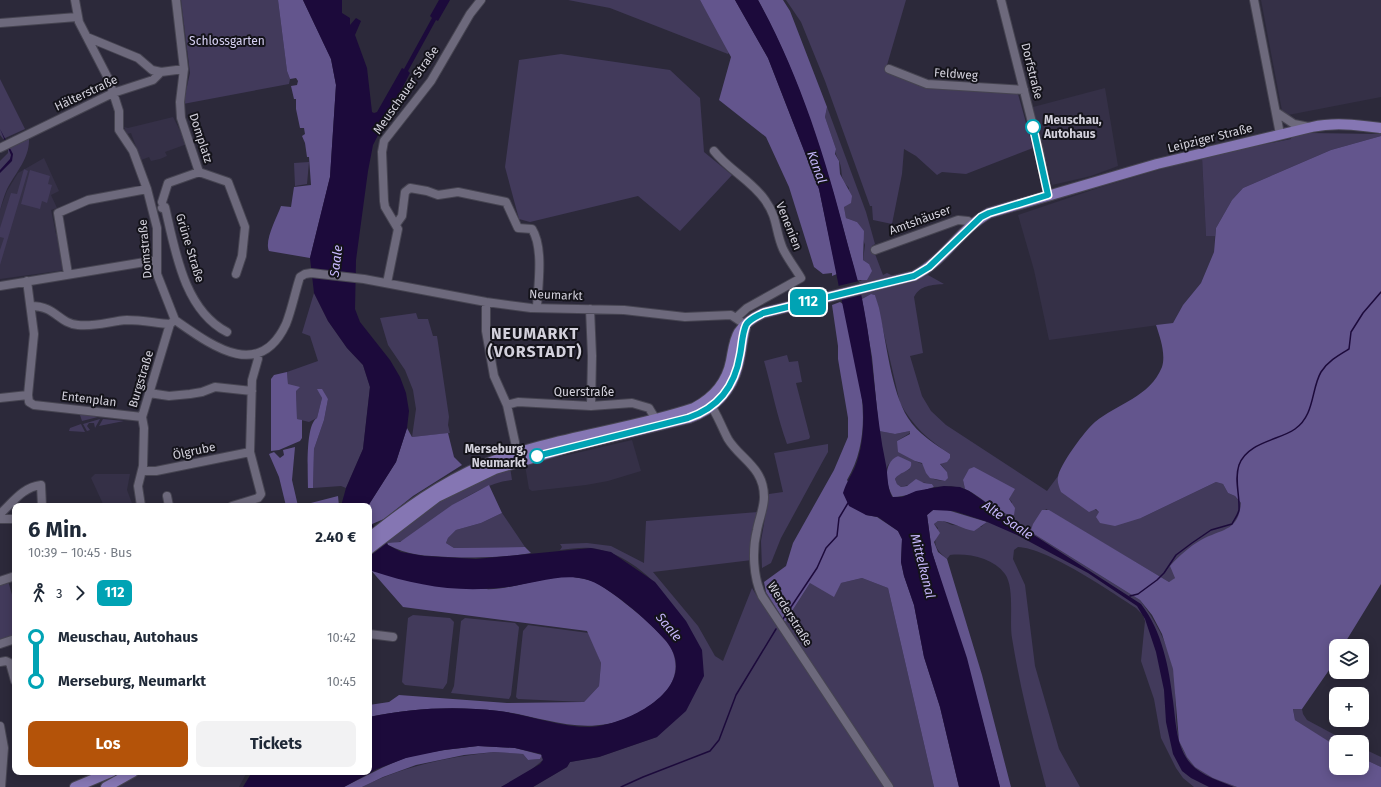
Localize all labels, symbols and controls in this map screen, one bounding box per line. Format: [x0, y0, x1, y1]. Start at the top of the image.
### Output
park label: Schlossgarten [189, 34, 265, 48]
street label: Dorfstraße [1018, 41, 1046, 101]
street label: Meuschauer Straße [370, 43, 442, 137]
street label: Feldweg [934, 65, 979, 83]
street label: Hälterstraße [52, 72, 120, 114]
street label: Domplatz [186, 111, 216, 165]
place label: Meuschau, Autohaus [1043, 113, 1102, 141]
marker: Meuschau, Autohaus [1025, 119, 1041, 135]
street label: Leipziger Straße [1166, 121, 1254, 155]
water label: Kanal [804, 149, 830, 186]
street label: Venenien [773, 200, 805, 252]
street label: Amtshäuser [887, 202, 953, 238]
street label: Grüne Straße [173, 212, 207, 284]
street label: Domstraße [135, 219, 155, 279]
water label: Saale [326, 244, 345, 279]
street label: Neumarkt [529, 287, 584, 303]
line badge: 112 [785, 289, 831, 315]
text: 112 [798, 293, 818, 310]
district label: NEUMARKT (VORSTADT) [488, 324, 582, 361]
street label: Burgstraße [126, 349, 156, 409]
street label: Querstraße [554, 385, 614, 399]
street label: Entenplan [61, 389, 117, 409]
street label: Ölgrube [171, 438, 217, 462]
place label: Merseburg, Neumarkt [465, 442, 526, 470]
marker: Merseburg, Neumarkt [529, 448, 545, 464]
water label: Alte Saale [979, 497, 1036, 543]
text: 6 Min. [28, 516, 87, 543]
text: 2.40 € [315, 528, 356, 546]
water label: Mittelkanal [908, 532, 938, 600]
text: 10:39 – 10:45 · Bus [28, 545, 132, 560]
street label: Werderstraße [765, 579, 815, 649]
icon: walk [28, 582, 50, 604]
icon: forward [69, 582, 91, 604]
text: 112 [105, 584, 124, 601]
text: 3 [56, 586, 63, 601]
water label: Saale [652, 609, 685, 644]
text: Meuschau, Autohaus [58, 628, 198, 646]
text: 10:42 [327, 630, 356, 645]
map controls [1329, 639, 1369, 775]
button: layers [1329, 639, 1369, 679]
text: Merseburg, Neumarkt [58, 672, 206, 690]
text: 10:45 [327, 674, 356, 689]
button: + [1329, 687, 1369, 727]
button: Los [28, 721, 188, 767]
button: Tickets [196, 721, 356, 767]
button: − [1329, 735, 1369, 775]

